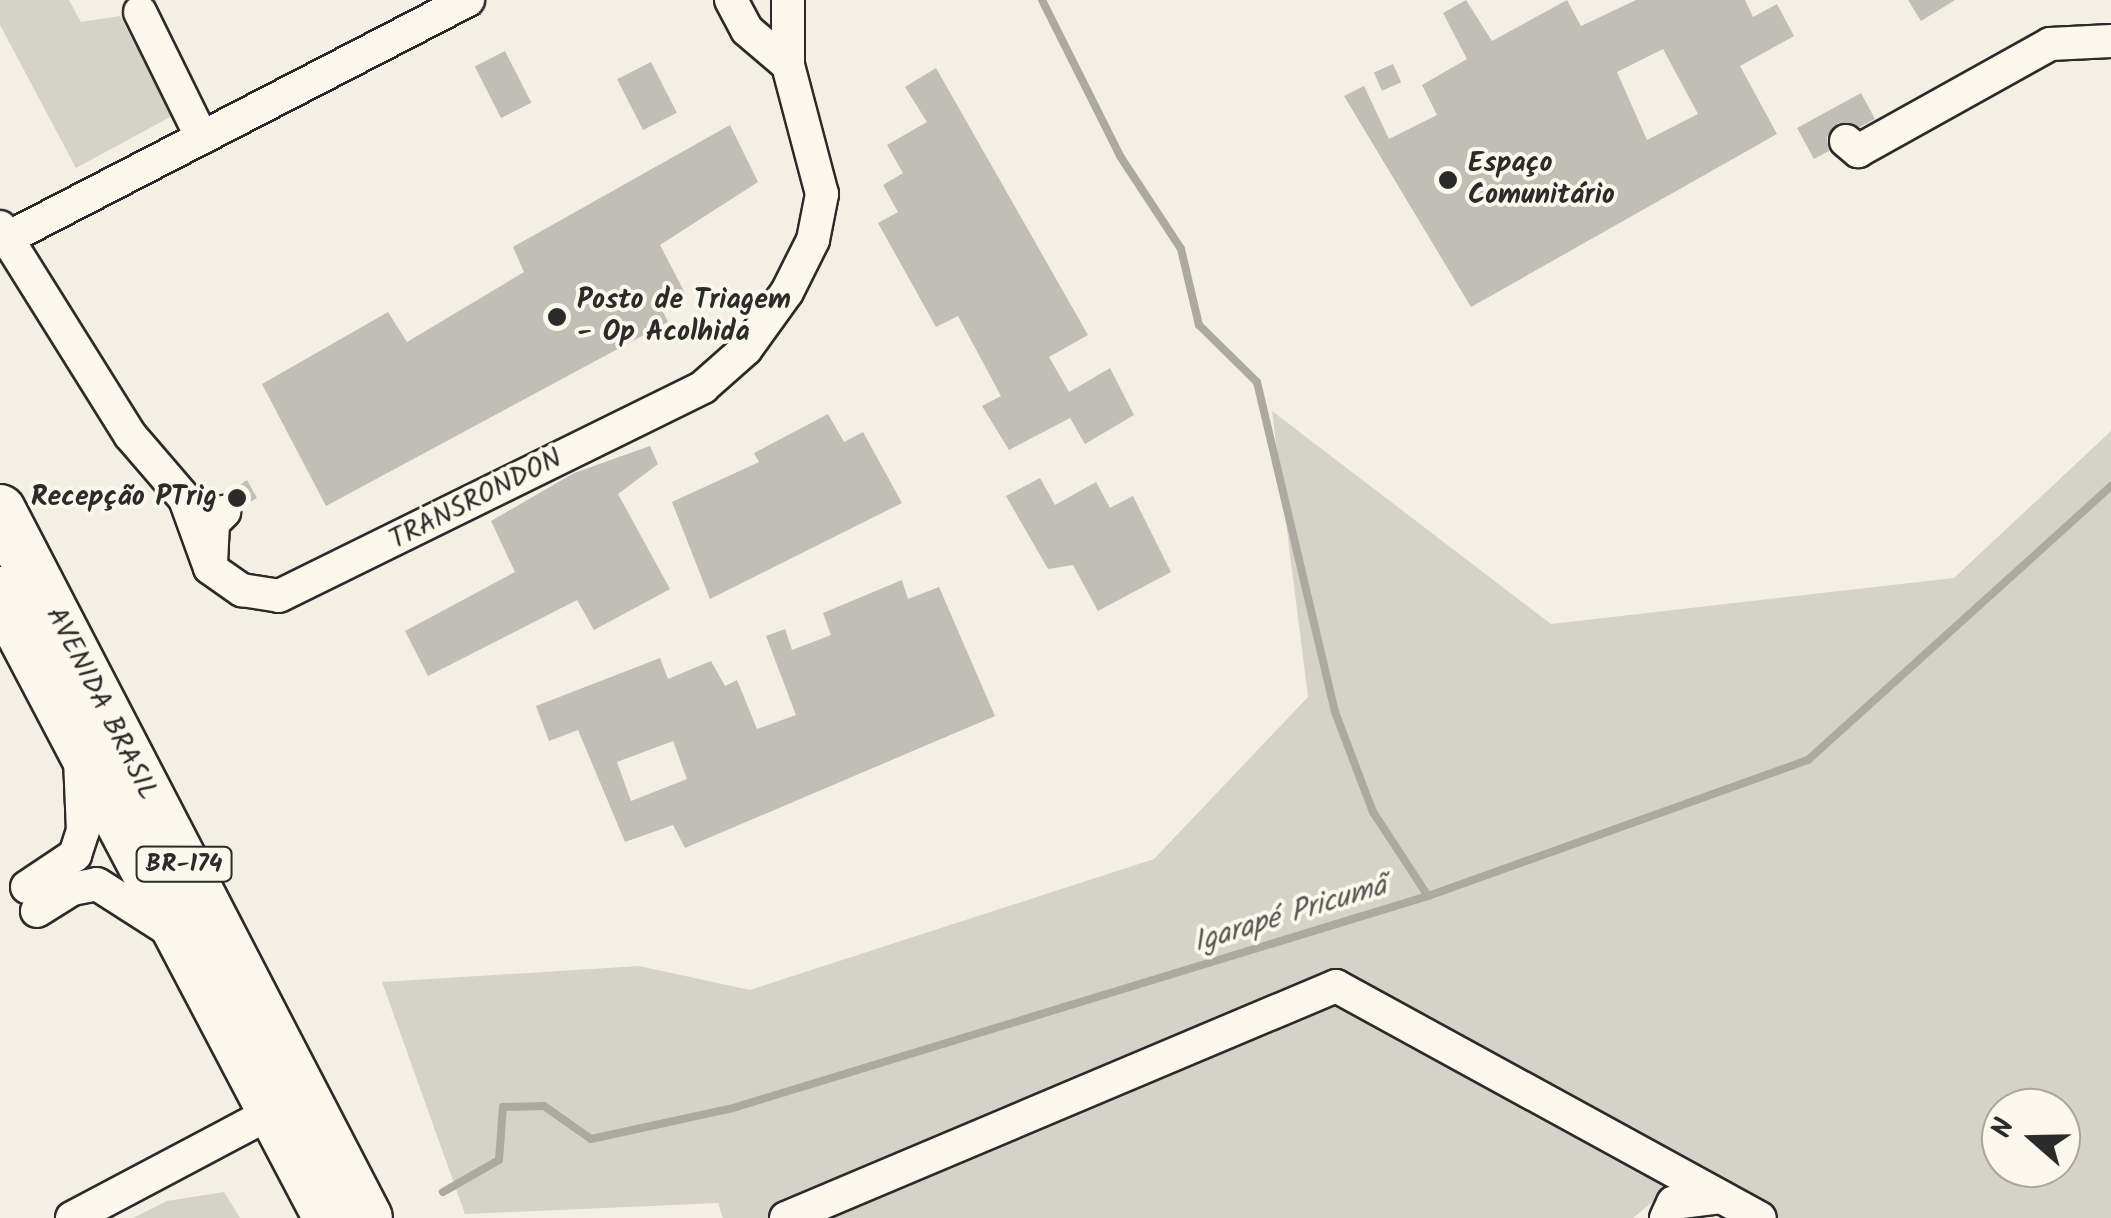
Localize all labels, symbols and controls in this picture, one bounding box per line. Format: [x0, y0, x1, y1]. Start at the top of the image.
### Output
place label: Espaço Comunitário [1468, 147, 1615, 213]
marker: Espaço Comunitário [1437, 169, 1459, 191]
place label: Posto de Triagem - Op Acolhida [577, 284, 791, 350]
marker: Posto de Triagem - Op Acolhida [546, 306, 568, 328]
street label: TRANSRONDON [384, 442, 568, 558]
place label: Recepção PTrig [31, 481, 217, 515]
marker: Recepção PTrig [226, 487, 248, 509]
street label: AVENIDA BRASIL [38, 602, 164, 806]
road number: BR-174 [134, 844, 234, 884]
water label: Igarapé Pricumã [1189, 869, 1391, 961]
north arrow [1981, 1088, 2081, 1188]
text: N [1980, 1112, 2028, 1144]

